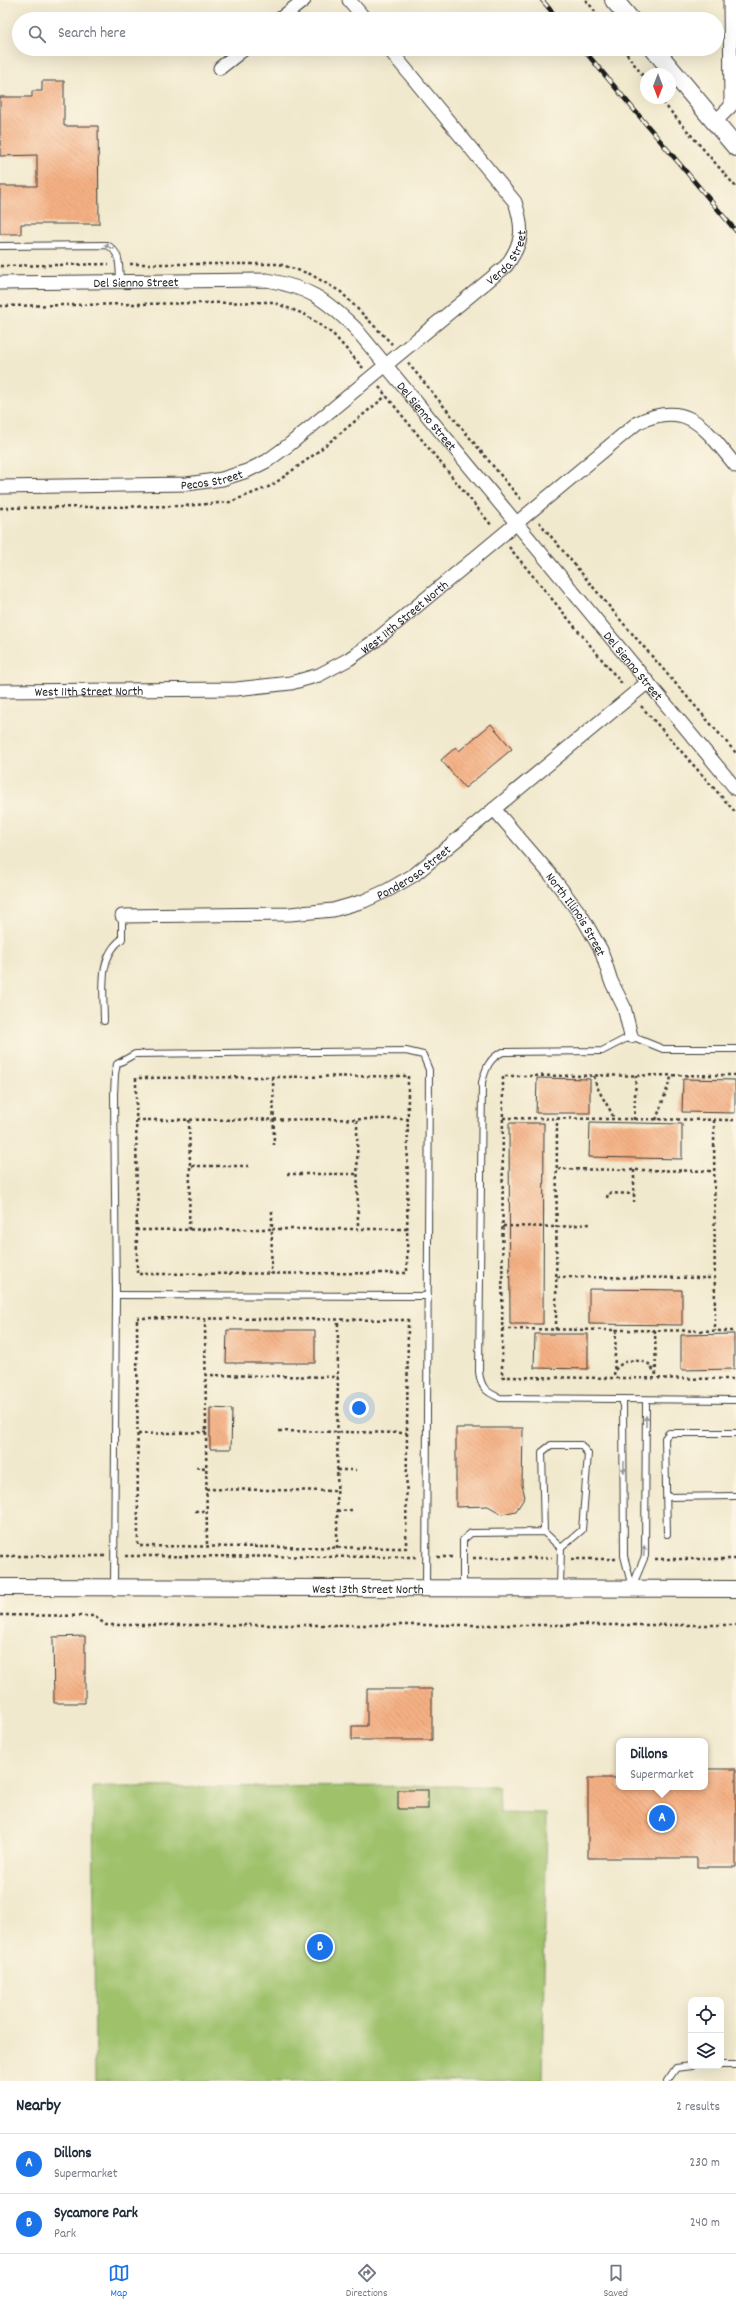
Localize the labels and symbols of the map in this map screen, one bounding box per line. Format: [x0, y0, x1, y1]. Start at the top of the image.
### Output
north arrow [640, 68, 676, 104]
street label: Verda Street [483, 230, 533, 291]
one-way arrow [103, 244, 115, 251]
street label: Del Sienno Street [93, 274, 179, 294]
street label: Del Sienno Street [391, 378, 460, 456]
street label: Pecos Street [180, 466, 246, 496]
street label: West 11th Street North [357, 577, 453, 660]
street label: Del Sienno Street [598, 628, 666, 706]
street label: West 11th Street North [35, 683, 143, 703]
street label: Ponderosa Street [374, 841, 456, 906]
street label: North Illinois Street [540, 869, 609, 959]
your location [349, 1398, 369, 1418]
one-way arrow [643, 1414, 649, 1427]
one-way arrow [621, 1461, 627, 1474]
one-way arrow [641, 1545, 648, 1557]
street label: West 13th Street North [312, 1581, 424, 1600]
pin: A [649, 1803, 675, 1833]
pin: B [307, 1932, 333, 1962]

